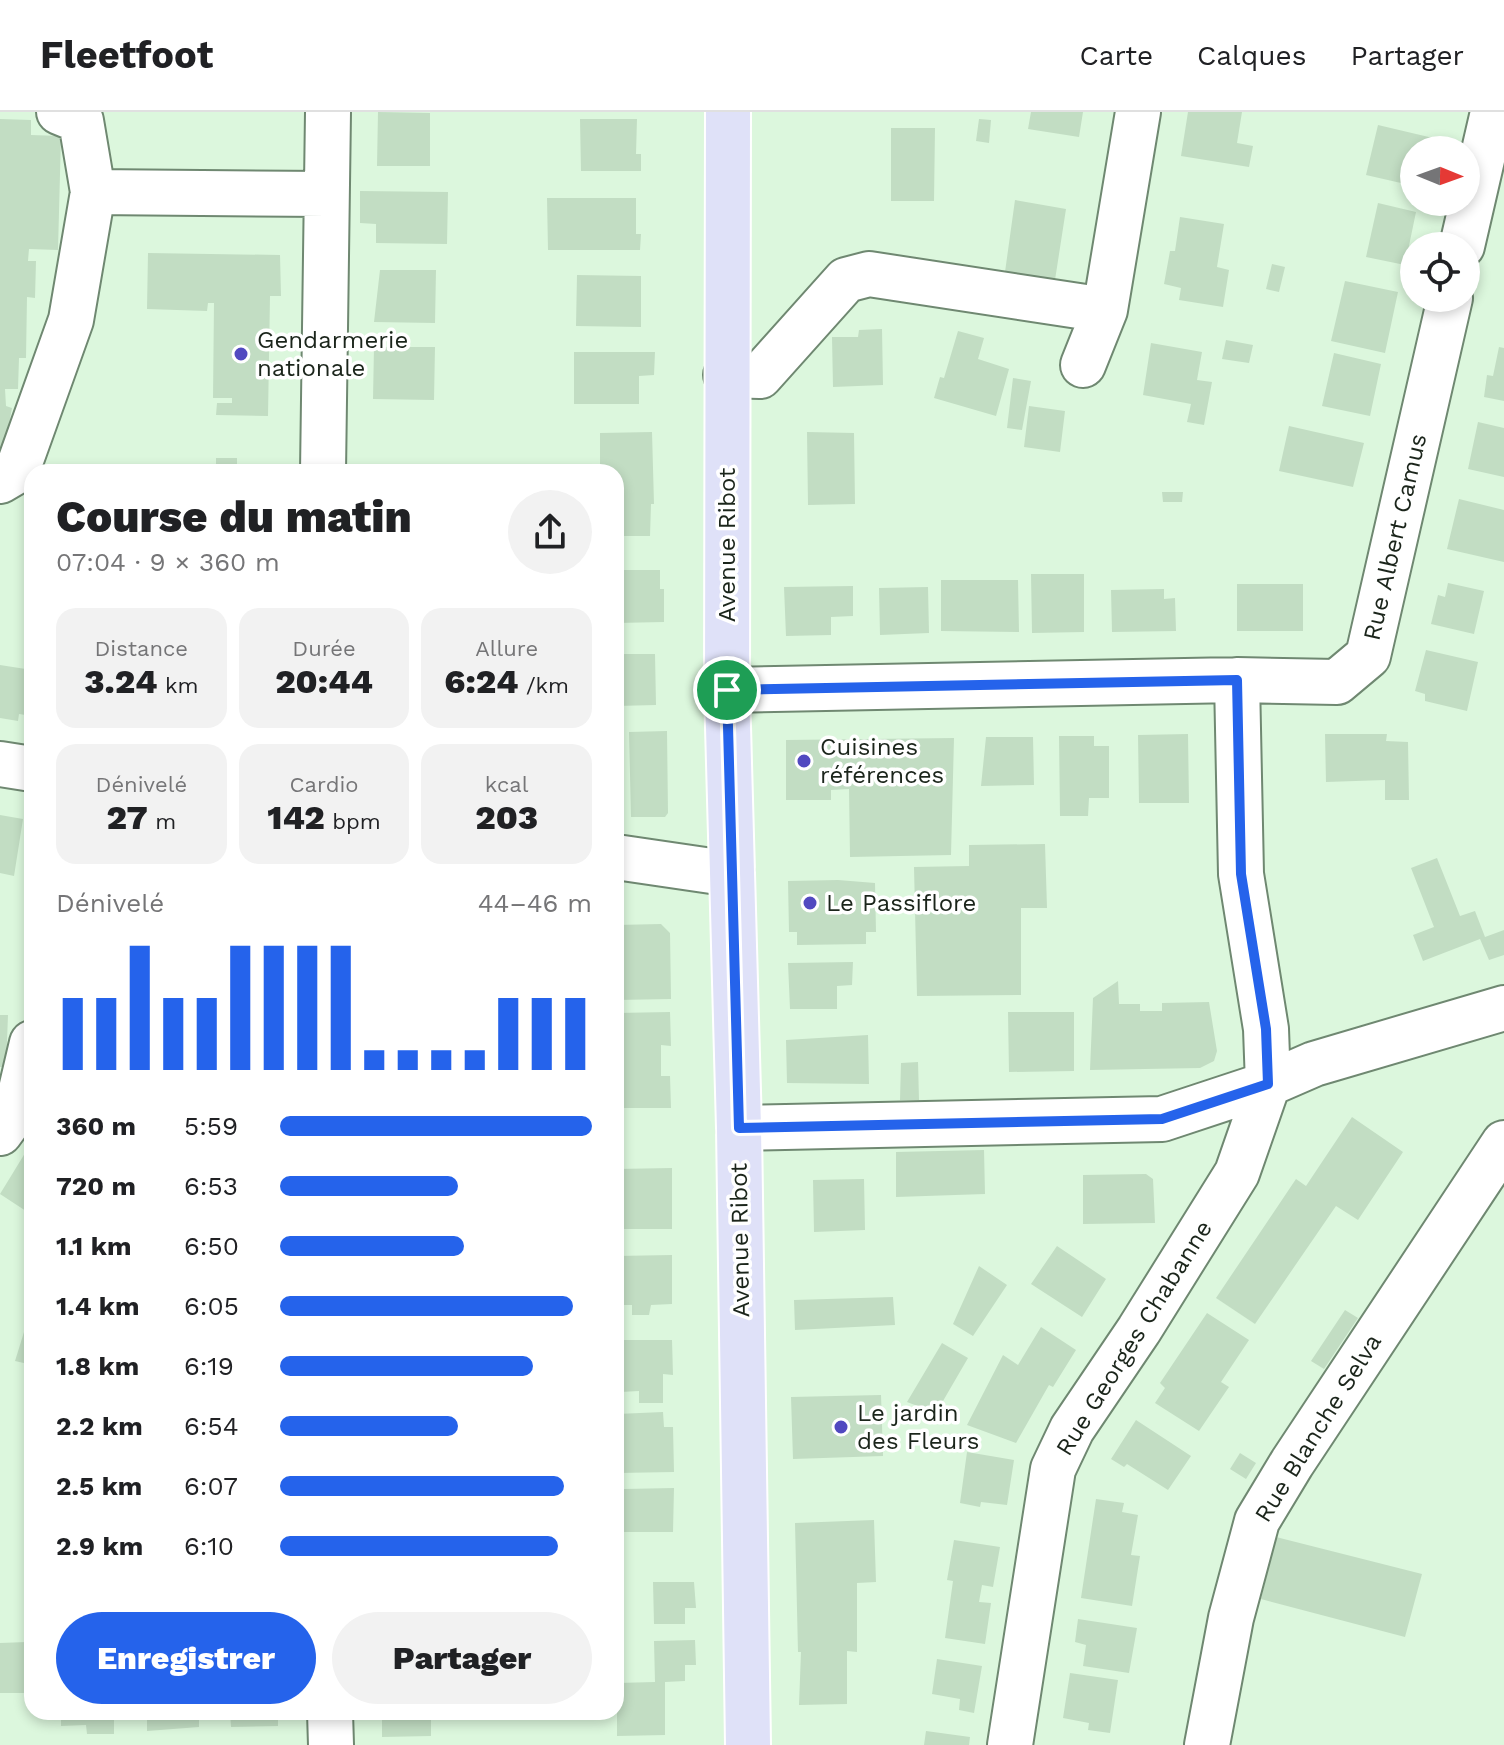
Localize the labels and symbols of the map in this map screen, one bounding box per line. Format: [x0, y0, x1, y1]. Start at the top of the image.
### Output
north arrow [1400, 136, 1480, 216]
place label: Gendarmerie nationale [257, 326, 408, 382]
marker: Gendarmerie nationale [232, 345, 250, 363]
street label: Rue Albert Camus [1358, 431, 1432, 643]
street label: Avenue Ribot [713, 468, 741, 622]
pin [693, 656, 761, 724]
place label: Cuisines références [820, 733, 944, 789]
marker: Cuisines références [795, 752, 813, 770]
place label: Le Passiflore [826, 889, 976, 917]
marker: Le Passiflore [801, 894, 819, 912]
street label: Avenue Ribot [725, 1162, 755, 1318]
street label: Rue Georges Chabanne [1050, 1215, 1218, 1461]
street label: Rue Blanche Selva [1249, 1329, 1387, 1527]
place label: Le jardin des Fleurs [857, 1399, 979, 1455]
marker: Le jardin des Fleurs [832, 1418, 850, 1436]

